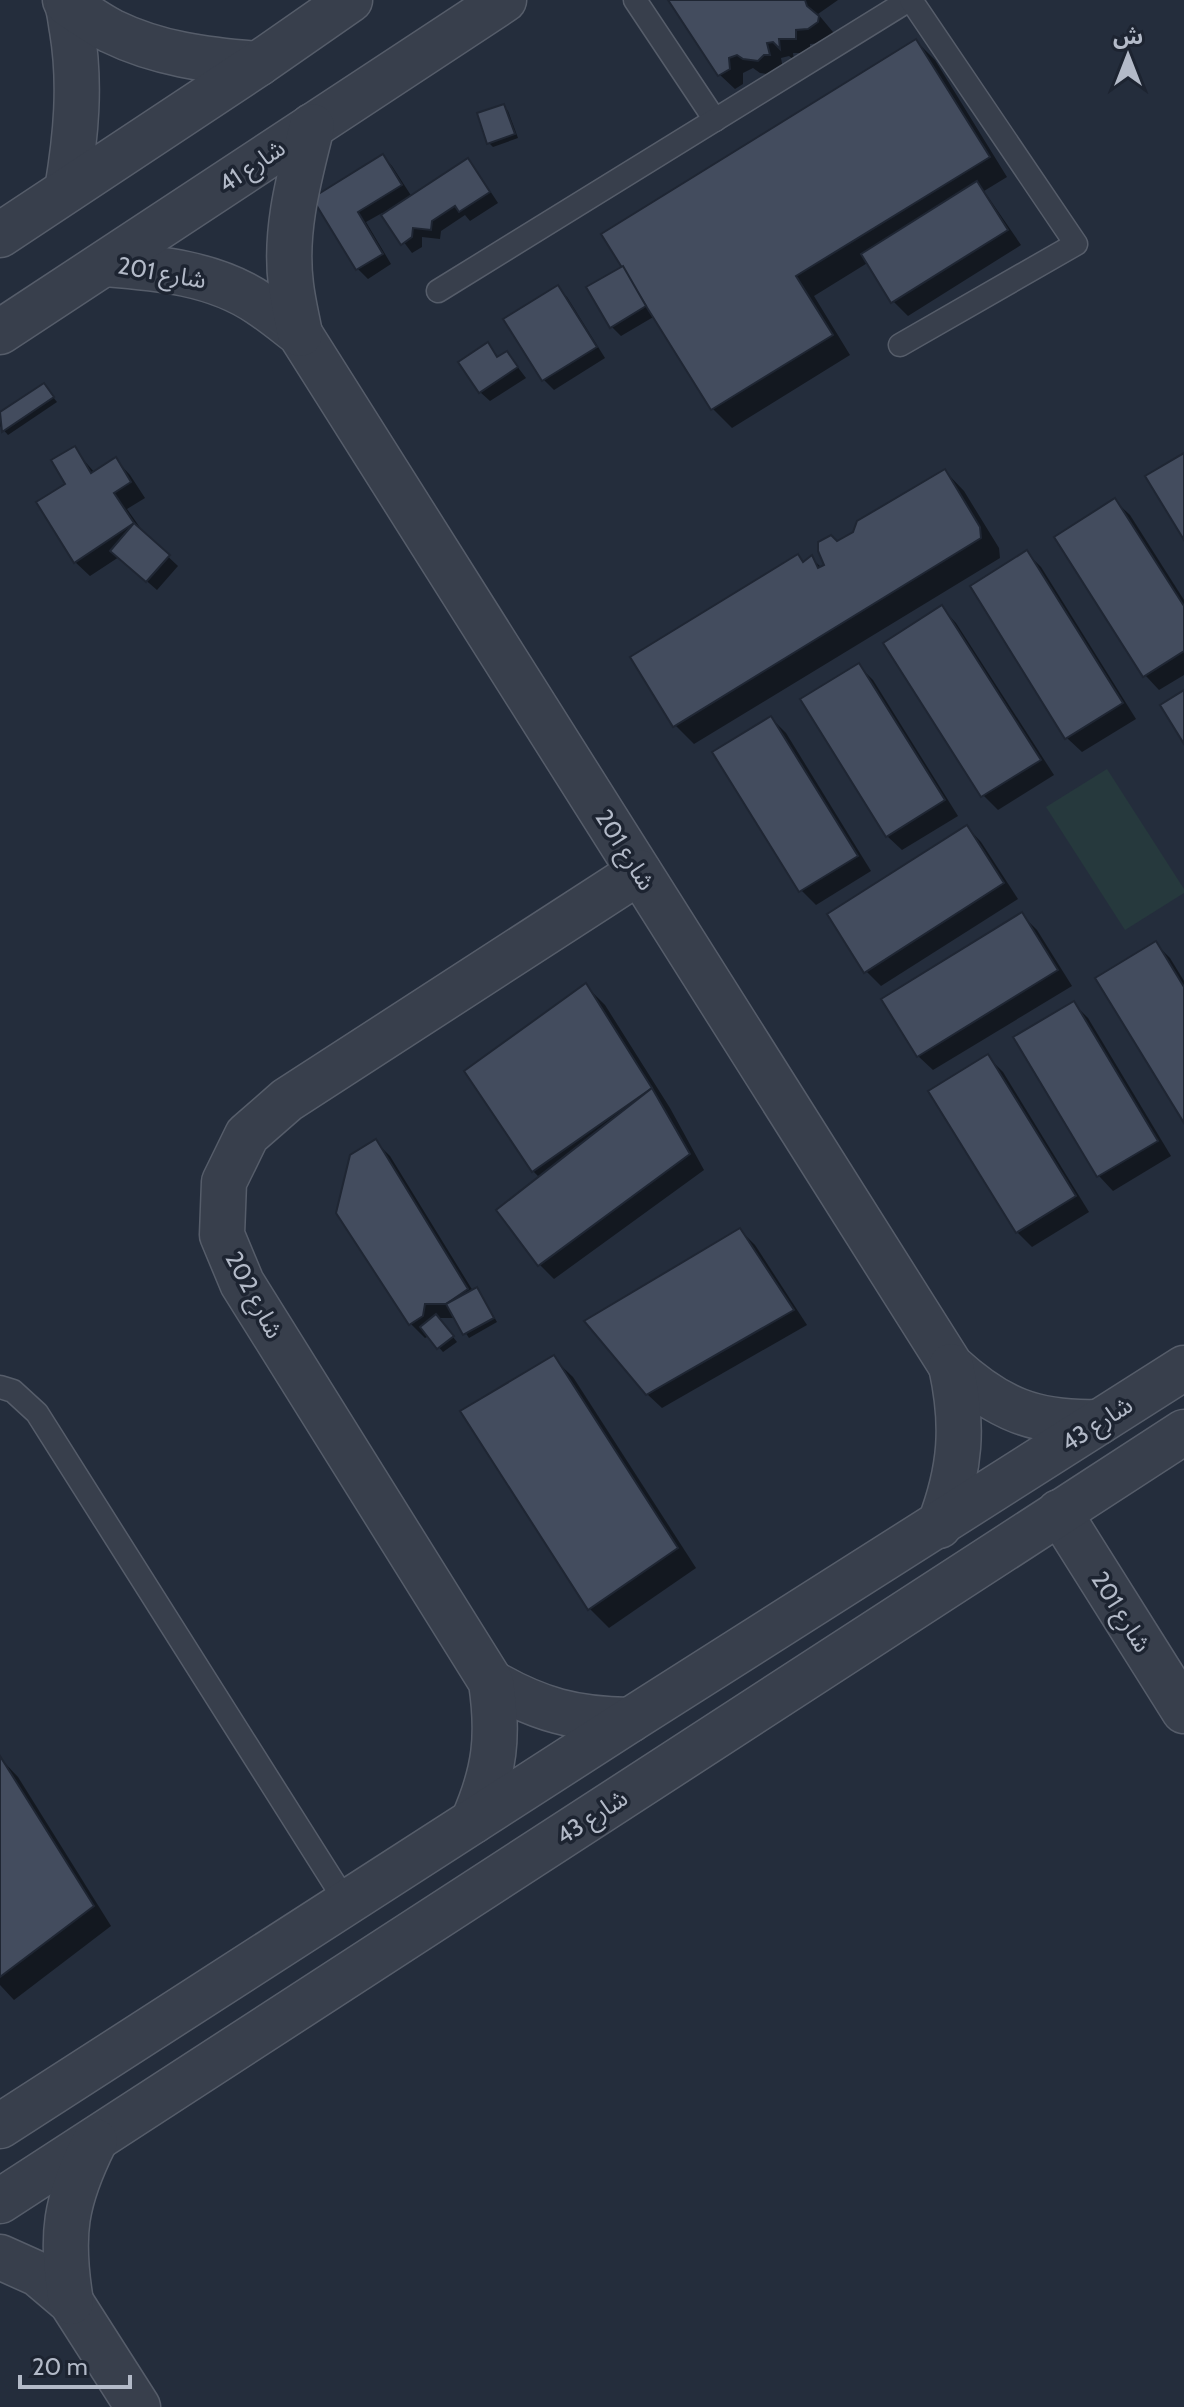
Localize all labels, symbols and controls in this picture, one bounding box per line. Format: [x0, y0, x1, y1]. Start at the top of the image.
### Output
north arrow [1088, 16, 1168, 96]
text: ش [1113, 23, 1143, 50]
street label: شارع 41 [213, 133, 292, 201]
street label: شارع 201 [115, 250, 209, 297]
street label: شارع 201 [587, 804, 661, 897]
street label: شارع 202 [217, 1246, 289, 1345]
street label: شارع 43 [1056, 1390, 1139, 1460]
street label: شارع 201 [1083, 1566, 1157, 1659]
street label: شارع 43 [551, 1783, 634, 1853]
scale bar [20, 2339, 130, 2389]
text: 20 m [32, 2352, 88, 2381]

